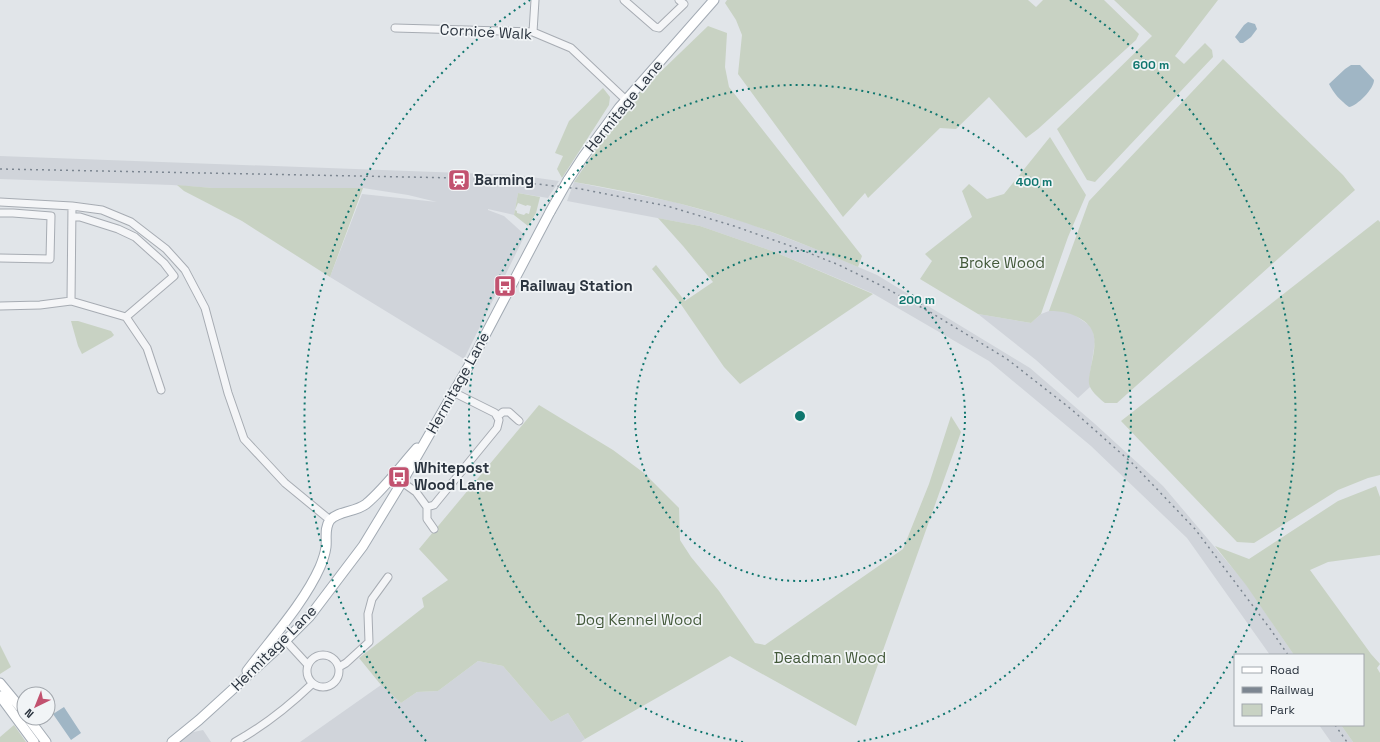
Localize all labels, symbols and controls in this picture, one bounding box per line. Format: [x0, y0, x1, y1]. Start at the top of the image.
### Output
street label: Cornice Walk [439, 20, 533, 43]
street label: Hermitage Lane [581, 56, 667, 156]
text: 600 m [1133, 57, 1169, 73]
station icon: Barming [446, 167, 472, 193]
place label: Barming [474, 170, 534, 189]
text: 400 m [1016, 174, 1052, 190]
park label: Broke Wood [959, 253, 1045, 272]
bus stop icon: Railway Station [492, 273, 518, 299]
place label: Railway Station [520, 276, 633, 295]
text: 200 m [899, 292, 935, 308]
street label: Hermitage Lane [422, 328, 493, 437]
centre of rings [793, 409, 807, 423]
place label: Whitepost Wood Lane [414, 458, 494, 494]
bus stop icon: Whitepost Wood Lane [386, 464, 412, 490]
street label: Hermitage Lane [227, 601, 321, 694]
park label: Dog Kennel Wood [576, 610, 702, 629]
park label: Deadman Wood [774, 648, 886, 667]
legend [1234, 654, 1364, 726]
text: Road [1270, 662, 1299, 678]
text: Railway [1270, 682, 1314, 698]
north arrow [16, 686, 56, 726]
text: Park [1270, 702, 1295, 718]
text: N [22, 706, 37, 721]

